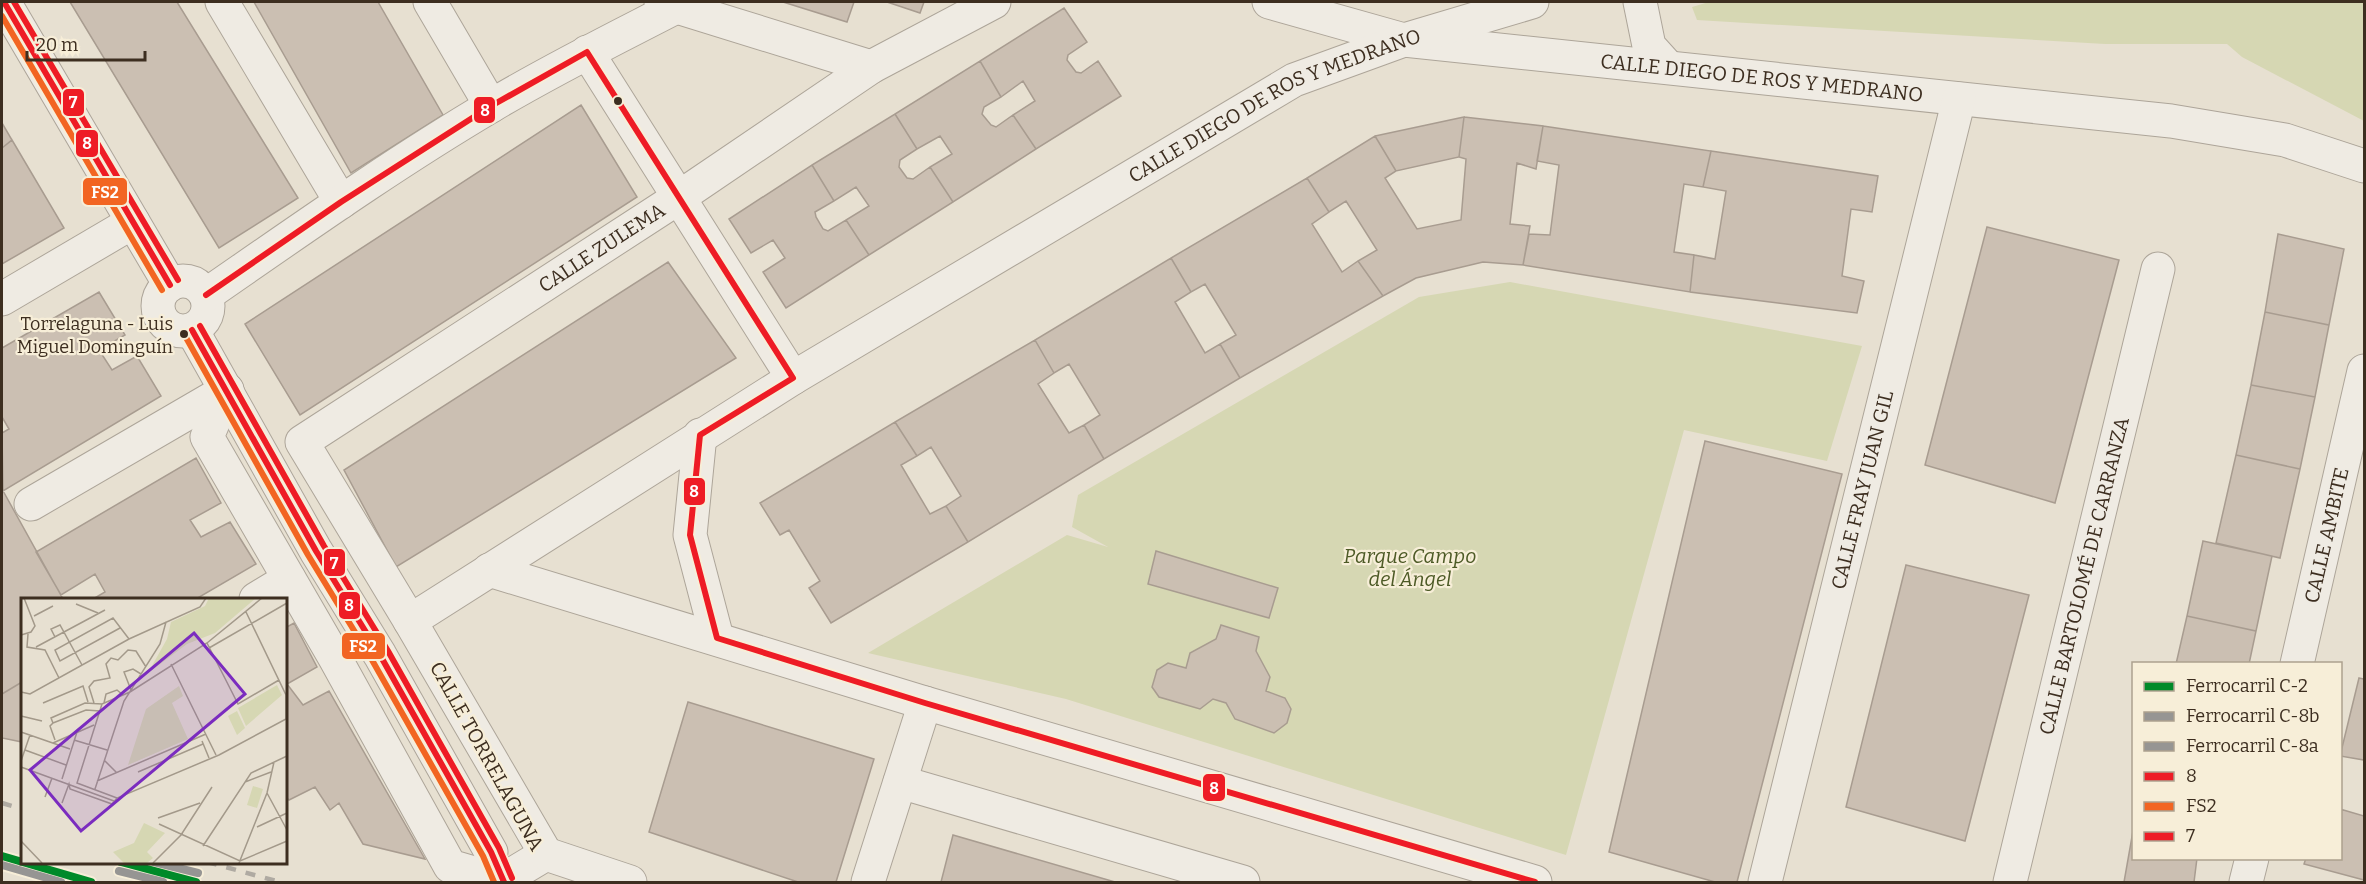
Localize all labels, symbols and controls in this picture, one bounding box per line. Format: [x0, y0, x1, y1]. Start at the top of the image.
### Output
scale bar [27, 24, 146, 62]
street label: CALLE DIEGO DE ROS Y MEDRANO [1124, 24, 1423, 188]
text: 20 m [36, 34, 78, 56]
street label: CALLE DIEGO DE ROS Y MEDRANO [1599, 49, 1924, 107]
line badge: 7 [62, 88, 85, 117]
text: 7 [69, 93, 78, 112]
unlabelled marker [612, 95, 624, 107]
line badge: 8 [473, 96, 496, 124]
text: 8 [480, 101, 490, 120]
line badge: 8 [75, 129, 99, 158]
text: 8 [82, 134, 92, 153]
line badge: FS2 [82, 177, 128, 206]
text: FS2 [91, 183, 119, 202]
street label: CALLE ZULEMA [534, 197, 670, 297]
place label: Torrelaguna - Luis Miguel Dominguín [17, 313, 174, 358]
marker: Torrelaguna - Luis Miguel Dominguín [178, 328, 190, 340]
street label: CALLE FRAY JUAN GIL [1826, 388, 1898, 592]
street label: CALLE BARTOLOMÉ DE CARRANZA [2034, 414, 2134, 737]
street label: CALLE AMBITE [2299, 465, 2354, 605]
line badge: 8 [683, 477, 706, 506]
text: 8 [689, 482, 699, 501]
park label: Parque Campo del Ángel [1344, 544, 1476, 591]
line badge: 7 [323, 548, 346, 577]
text: 7 [330, 554, 339, 573]
line badge: 8 [338, 591, 361, 620]
text: 8 [344, 596, 354, 615]
inset map [21, 598, 286, 863]
line badge: FS2 [341, 632, 386, 660]
text: FS2 [349, 637, 377, 656]
street label: CALLE TORRELAGUNA [425, 657, 549, 855]
legend [2132, 662, 2342, 860]
text: Ferrocarril C-2 [2186, 675, 2308, 697]
text: Ferrocarril C-8b [2186, 705, 2319, 727]
text: Ferrocarril C-8a [2186, 735, 2319, 757]
text: 8 [2186, 765, 2197, 787]
line badge: 8 [1202, 773, 1226, 802]
text: 8 [1209, 779, 1219, 798]
text: FS2 [2186, 795, 2217, 817]
text: 7 [2186, 825, 2195, 847]

